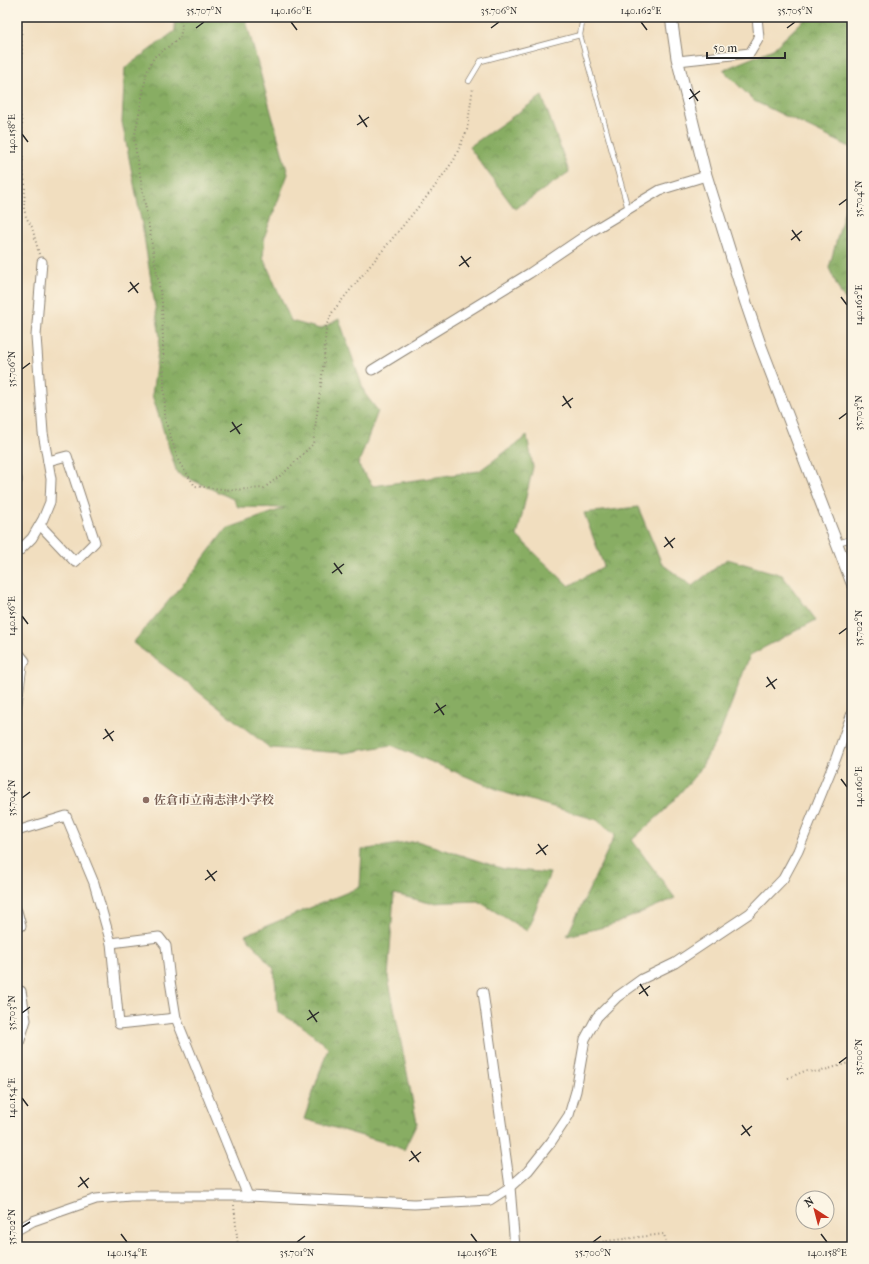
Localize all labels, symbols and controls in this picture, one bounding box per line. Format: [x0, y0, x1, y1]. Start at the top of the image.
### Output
text: 35.707°N [186, 5, 222, 17]
text: 140.160°E [270, 5, 312, 17]
text: 35.706°N [481, 5, 518, 17]
text: 140.162°E [621, 5, 661, 17]
text: 35.705°N [777, 5, 813, 17]
scale bar [707, 34, 785, 60]
text: 50 m [713, 41, 737, 55]
text: 140.158°E [6, 114, 18, 154]
text: 35.704°N [853, 180, 865, 218]
text: 140.162°E [853, 285, 865, 325]
text: 35.706°N [6, 350, 18, 387]
text: 35.703°N [853, 395, 865, 431]
text: 140.156°E [6, 596, 18, 636]
text: 35.702°N [853, 609, 865, 646]
text: 140.160°E [853, 766, 865, 808]
text: 35.704°N [6, 779, 18, 817]
place label: 佐倉市立南志津小学校 [154, 793, 274, 807]
marker: 佐倉市立南志津小学校 [141, 795, 151, 805]
text: 35.703°N [6, 995, 18, 1031]
text: 35.700°N [853, 1038, 865, 1075]
text: 140.154°E [6, 1078, 18, 1118]
north arrow [795, 1190, 835, 1230]
text: N [802, 1194, 817, 1210]
text: 35.702°N [6, 1208, 18, 1245]
text: 140.154°E [107, 1247, 147, 1259]
text: 35.701°N [280, 1247, 315, 1259]
text: 140.156°E [457, 1247, 497, 1259]
text: 35.700°N [575, 1247, 612, 1259]
text: 140.158°E [807, 1247, 847, 1259]

